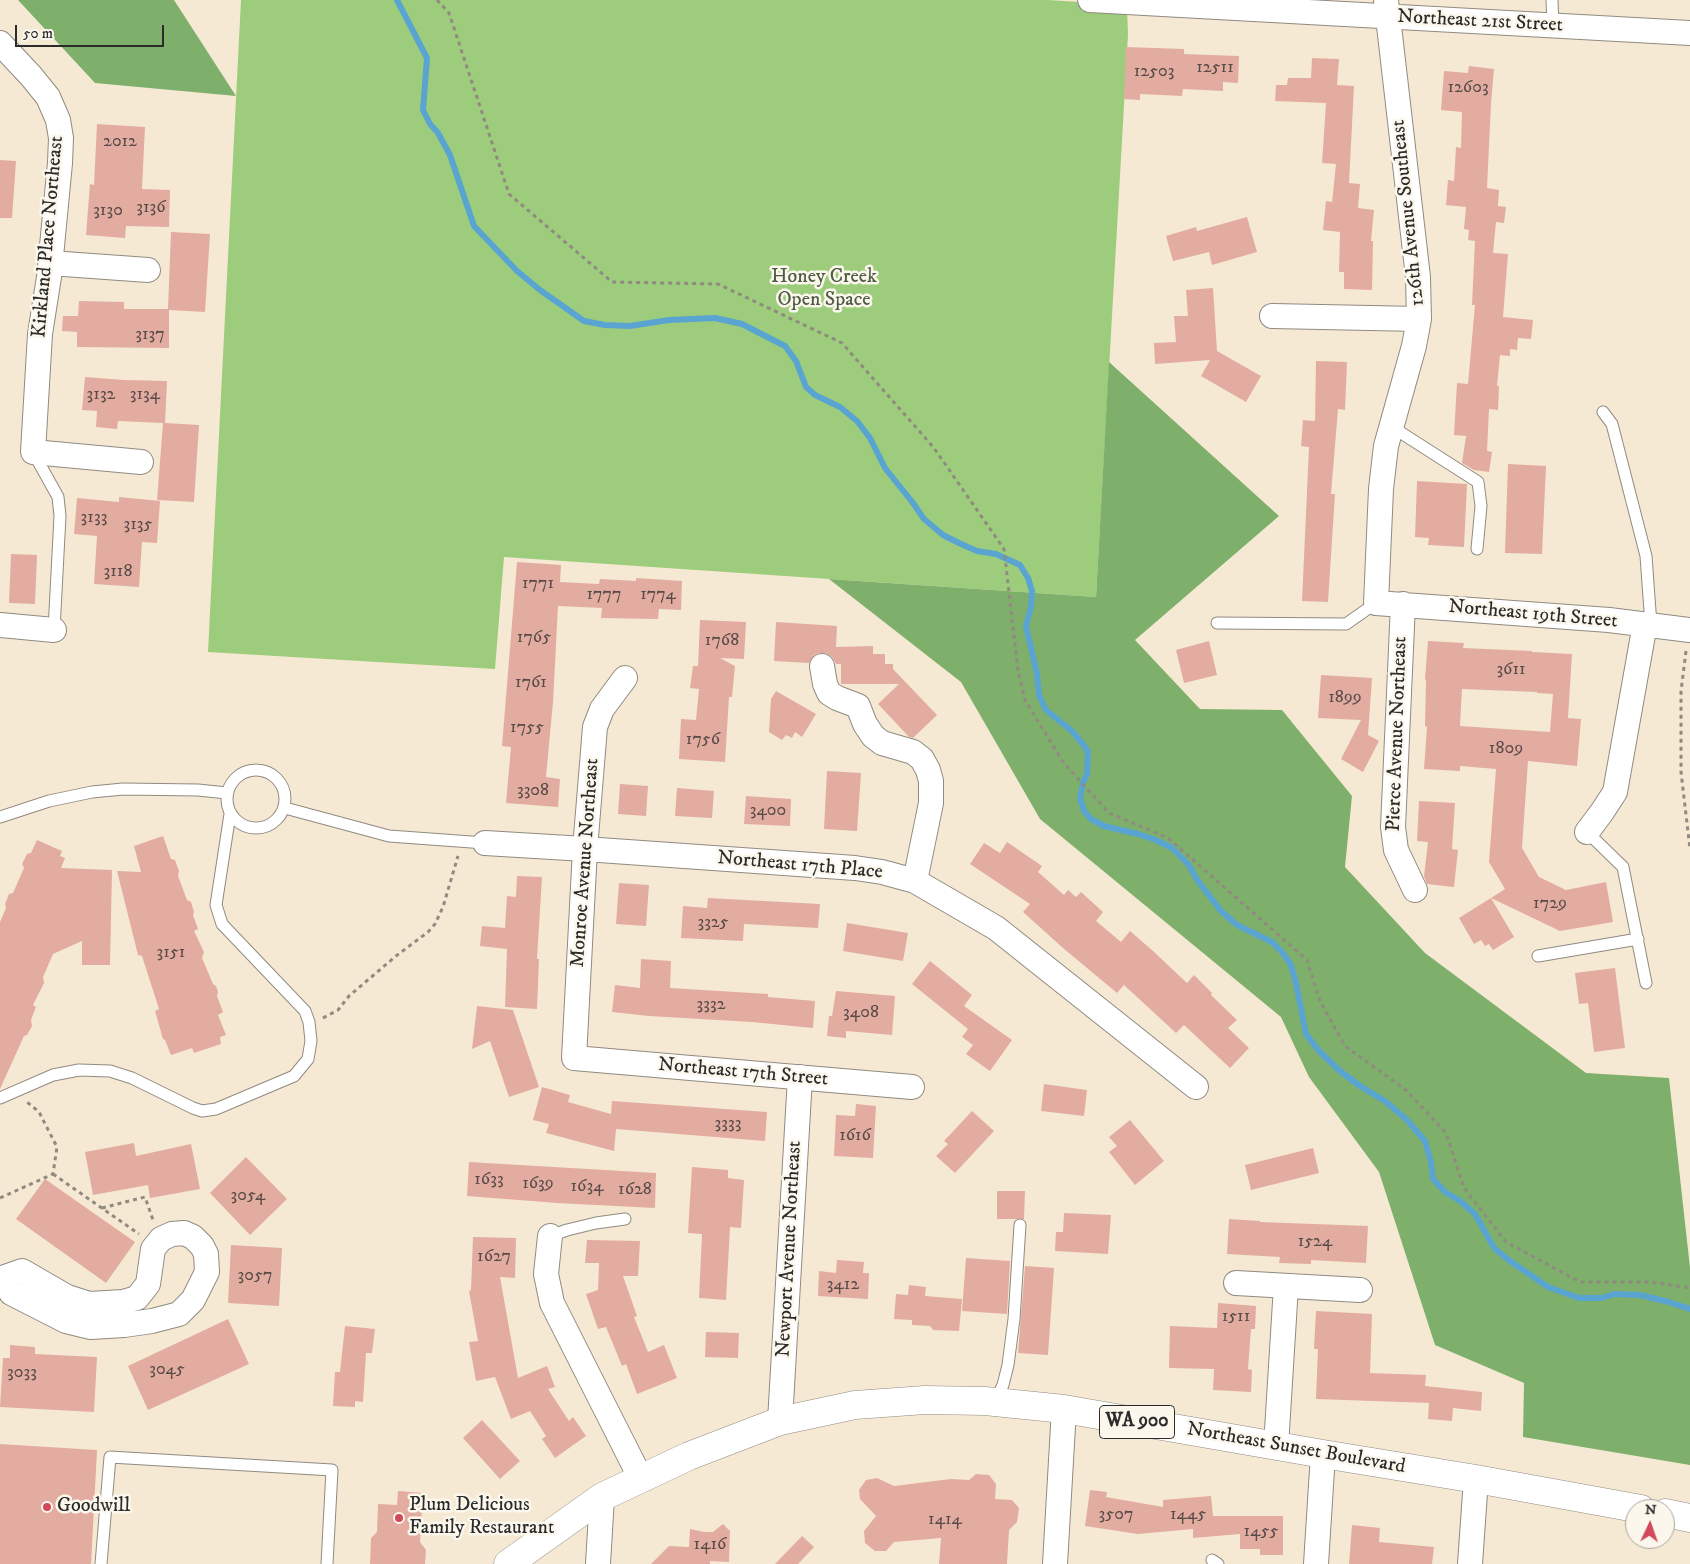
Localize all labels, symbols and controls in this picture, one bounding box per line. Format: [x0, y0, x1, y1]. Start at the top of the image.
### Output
street label: Northeast 21st Street [1397, 6, 1563, 38]
scale bar [18, 15, 166, 47]
text: 50 m [23, 24, 53, 43]
house number: 12511 [1196, 57, 1234, 79]
house number: 12503 [1134, 61, 1174, 83]
house number: 12603 [1447, 77, 1489, 99]
street label: 126th Avenue Southeast [1387, 119, 1431, 307]
house number: 2012 [103, 131, 137, 153]
street label: Kirkland Place Northeast [28, 135, 70, 339]
house number: 3136 [136, 197, 166, 219]
house number: 3130 [93, 200, 123, 222]
park label: Honey Creek Open Space [771, 266, 877, 313]
house number: 3137 [135, 324, 165, 346]
house number: 3132 [87, 384, 115, 406]
house number: 3134 [130, 384, 160, 406]
house number: 3133 [81, 507, 107, 529]
house number: 3135 [124, 514, 152, 536]
house number: 3118 [104, 561, 132, 583]
house number: 1771 [522, 573, 554, 595]
house number: 1777 [586, 584, 622, 606]
house number: 1774 [640, 584, 676, 606]
street label: Northeast 19th Street [1447, 596, 1619, 634]
house number: 1765 [517, 627, 551, 649]
house number: 1768 [705, 630, 739, 652]
street label: Pierce Avenue Northeast [1383, 636, 1413, 832]
house number: 3611 [1496, 659, 1526, 681]
house number: 1761 [515, 672, 547, 694]
house number: 1899 [1328, 687, 1362, 709]
house number: 1755 [510, 717, 544, 739]
house number: 1756 [686, 729, 720, 751]
house number: 1809 [1489, 738, 1523, 760]
street label: Monroe Avenue Northeast [567, 758, 605, 968]
house number: 3308 [517, 780, 549, 802]
house number: 3400 [750, 800, 786, 822]
street label: Northeast 17th Place [716, 847, 884, 885]
house number: 1729 [1533, 893, 1567, 915]
house number: 3325 [697, 912, 729, 934]
house number: 3151 [157, 942, 185, 964]
house number: 3332 [697, 994, 725, 1016]
house number: 3408 [843, 1002, 879, 1024]
street label: Northeast 17th Street [657, 1054, 829, 1092]
house number: 3333 [715, 1113, 741, 1135]
house number: 1616 [839, 1125, 871, 1147]
street label: Newport Avenue Northeast [772, 1140, 808, 1358]
house number: 1633 [474, 1169, 504, 1191]
house number: 1639 [522, 1173, 554, 1195]
house number: 1634 [571, 1176, 603, 1198]
house number: 1628 [618, 1179, 652, 1201]
house number: 3054 [231, 1185, 265, 1207]
house number: 1524 [1298, 1231, 1332, 1253]
house number: 1627 [477, 1246, 511, 1268]
house number: 3057 [238, 1265, 272, 1287]
house number: 3412 [827, 1274, 859, 1296]
house number: 1511 [1222, 1306, 1250, 1328]
house number: 3045 [149, 1359, 185, 1381]
house number: 3033 [7, 1362, 37, 1384]
road number: WA 900 [1100, 1405, 1174, 1438]
street label: Northeast Sunset Boulevard [1185, 1418, 1407, 1480]
place label: Plum Delicious Family Restaurant [409, 1494, 554, 1541]
place label: Goodwill [57, 1495, 130, 1519]
north arrow [1625, 1499, 1675, 1549]
marker: Goodwill [41, 1501, 53, 1513]
text: N [1645, 1501, 1657, 1519]
house number: 3507 [1099, 1504, 1133, 1526]
house number: 1445 [1170, 1504, 1206, 1526]
house number: 1414 [928, 1509, 962, 1531]
marker: Plum Delicious Family Restaurant [393, 1512, 405, 1524]
house number: 1455 [1244, 1521, 1278, 1543]
house number: 1416 [694, 1534, 726, 1556]

